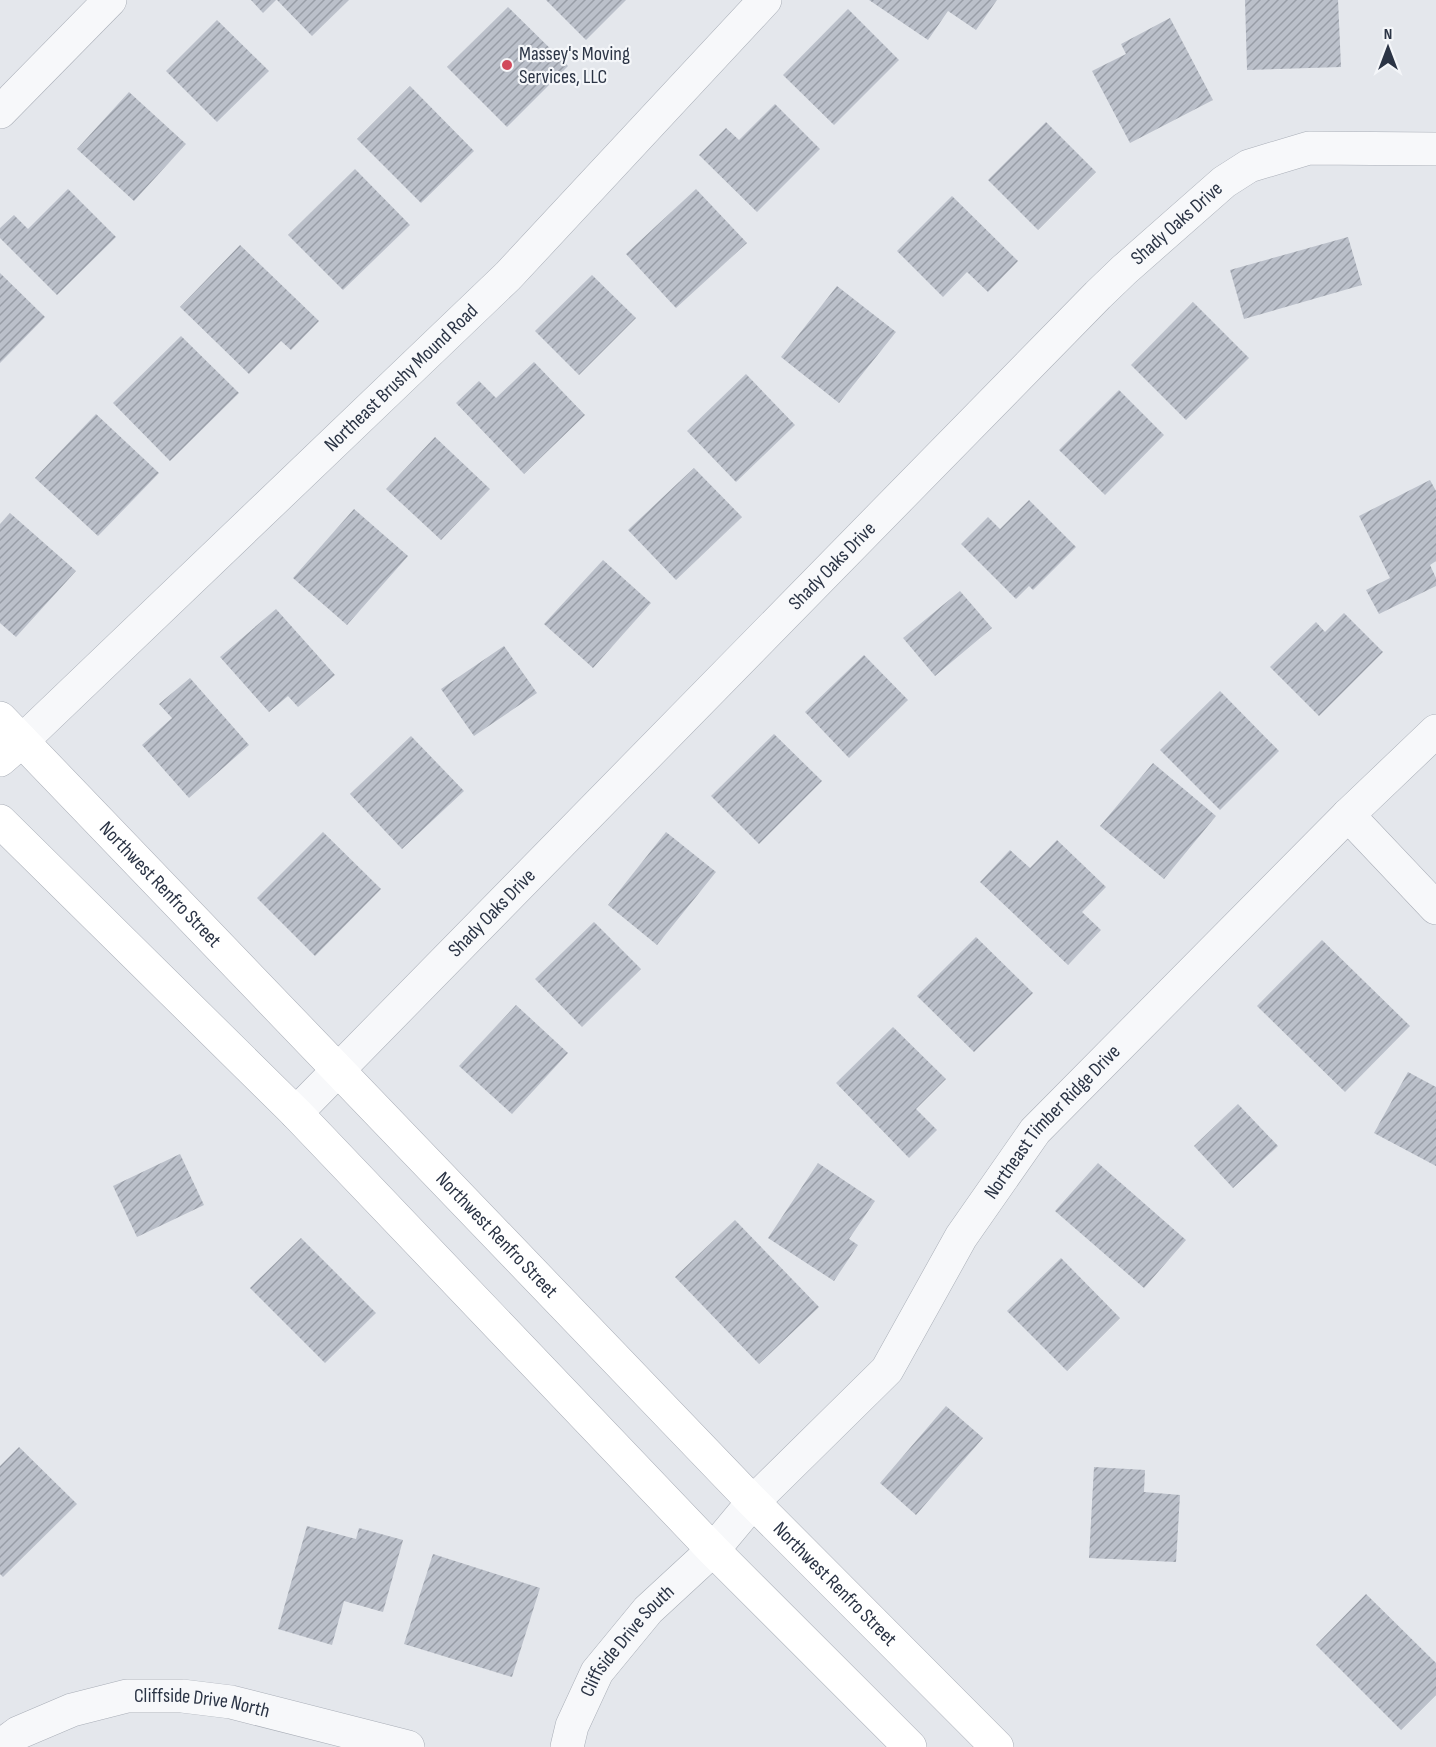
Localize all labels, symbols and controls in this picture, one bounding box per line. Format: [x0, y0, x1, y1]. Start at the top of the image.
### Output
north arrow [1358, 18, 1418, 78]
text: N [1384, 25, 1392, 44]
place label: Massey's Moving Services, LLC [519, 42, 630, 89]
marker: Massey's Moving Services, LLC [500, 58, 514, 72]
street label: Shady Oaks Drive [1126, 177, 1228, 270]
street label: Northeast Brushy Mound Road [320, 299, 483, 457]
street label: Shady Oaks Drive [784, 517, 881, 615]
street label: Northwest Renfro Street [94, 817, 226, 953]
street label: Shady Oaks Drive [443, 864, 541, 962]
street label: Northeast Timber Ridge Drive [979, 1040, 1126, 1204]
street label: Northwest Renfro Street [431, 1167, 563, 1303]
street label: Northwest Renfro Street [768, 1517, 902, 1651]
street label: Cliffside Drive South [575, 1580, 679, 1701]
street label: Cliffside Drive North [134, 1684, 272, 1723]

